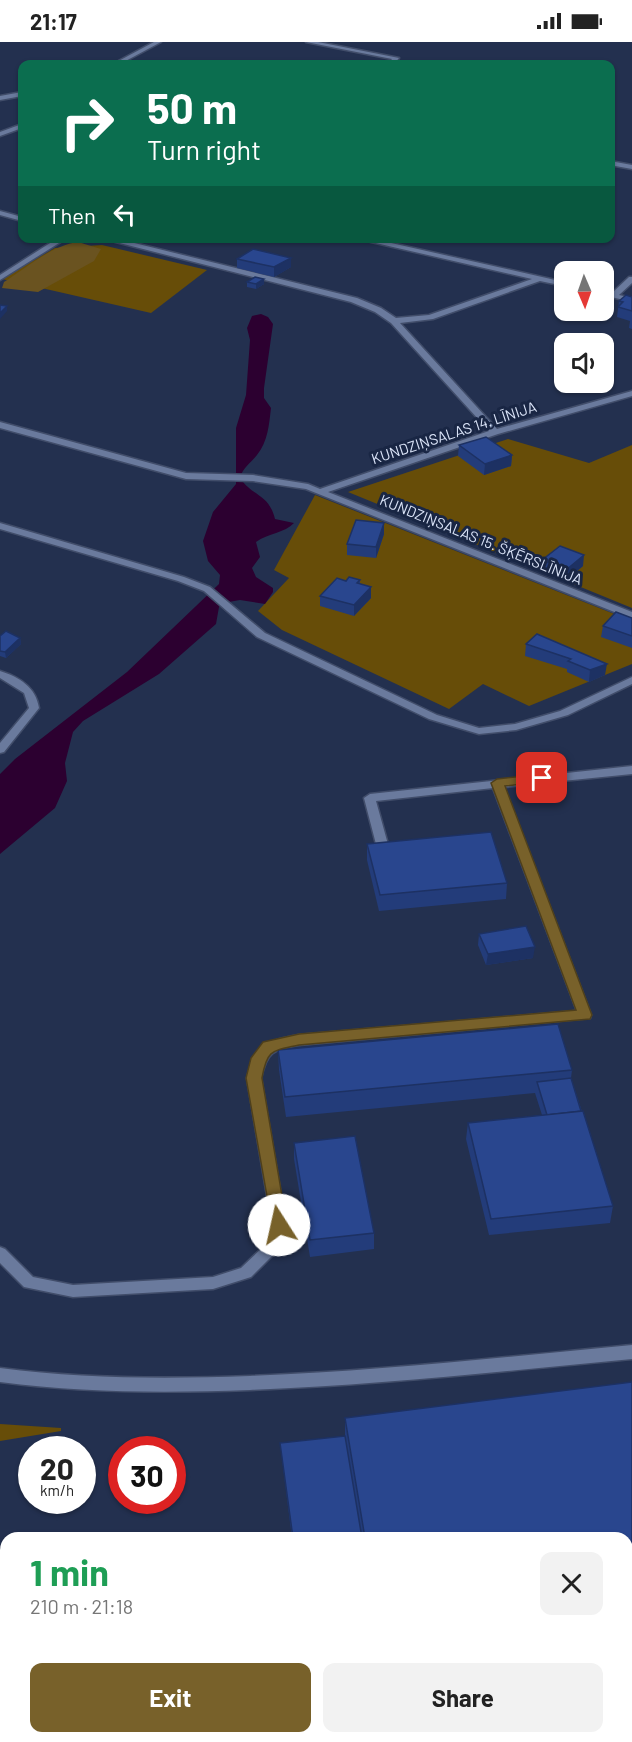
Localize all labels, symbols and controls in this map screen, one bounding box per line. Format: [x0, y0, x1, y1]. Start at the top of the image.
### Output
text: 21:17 [30, 8, 77, 34]
text: 50 m [147, 82, 237, 132]
icon: right [48, 84, 126, 162]
text: Turn right [147, 133, 261, 165]
icon: left [108, 198, 141, 231]
text: Then [48, 202, 96, 228]
north arrow [554, 261, 614, 321]
map controls [554, 261, 614, 393]
button: sound [554, 333, 614, 393]
street label: KUNDZIŅSALAS 14. LĪNIJA [369, 397, 539, 467]
street label: KUNDZIŅSALAS 15. ŠĶĒRSLĪNIJA [377, 490, 585, 588]
pin [516, 752, 567, 803]
icon: arrive [525, 761, 558, 794]
position arrow [247, 1193, 311, 1257]
speed limit sign: 30 [108, 1436, 186, 1514]
text: 20 [40, 1450, 74, 1486]
text: km/h [40, 1481, 74, 1499]
text: 1 min [30, 1550, 109, 1593]
button: close [540, 1552, 603, 1615]
text: 210 m · 21:18 [30, 1594, 133, 1618]
button: Exit [30, 1663, 311, 1732]
button: Share [323, 1663, 603, 1732]

